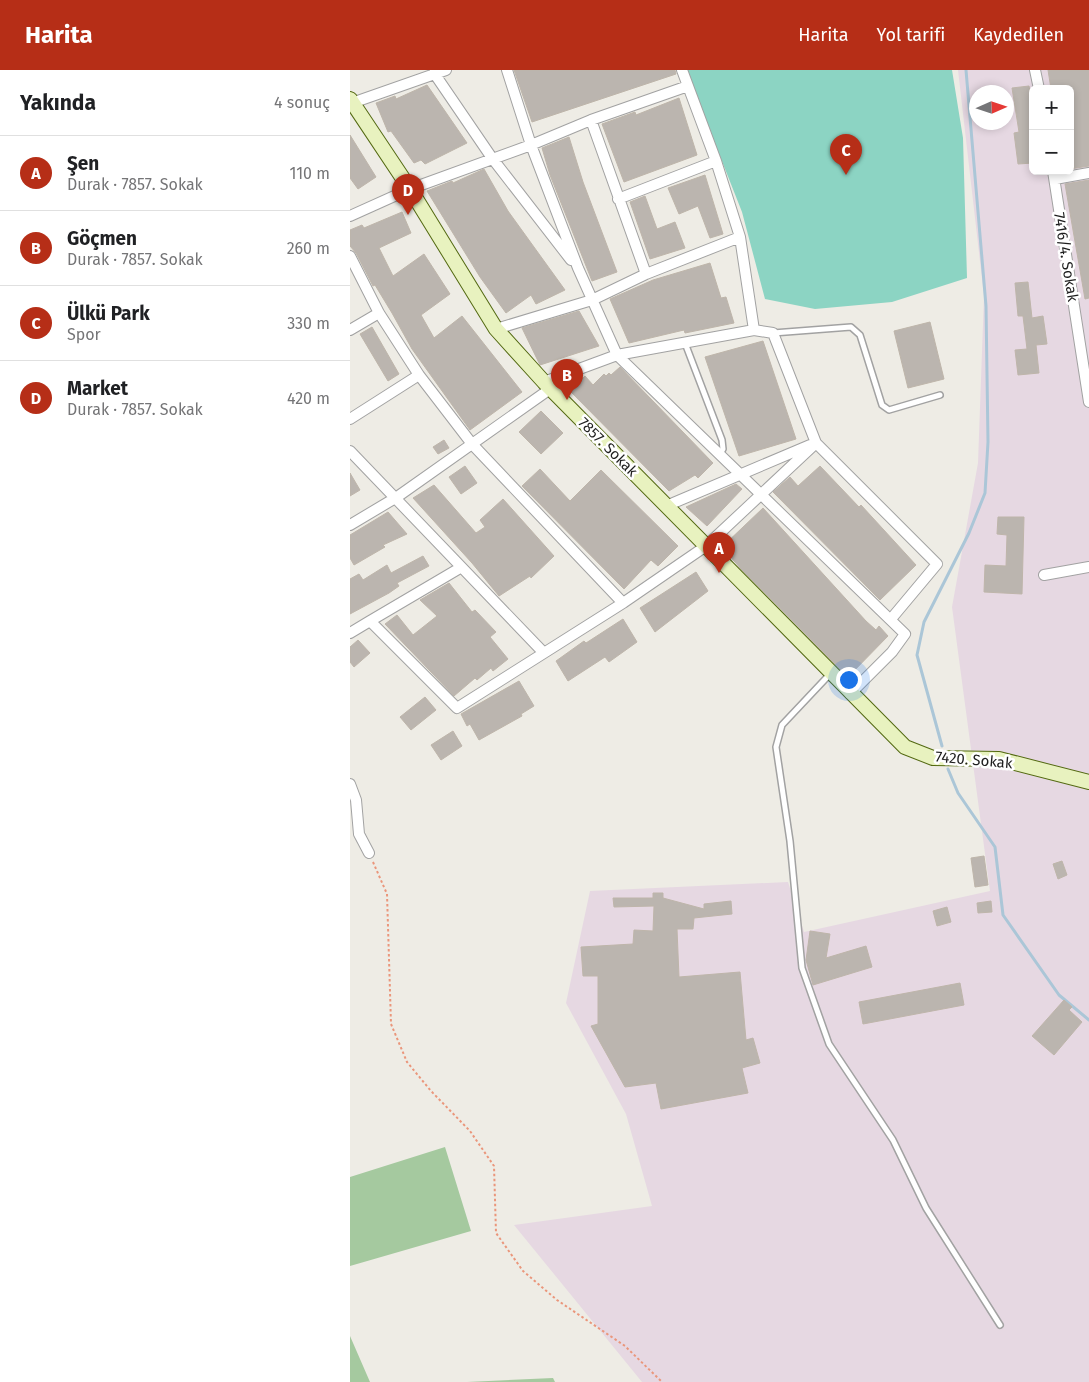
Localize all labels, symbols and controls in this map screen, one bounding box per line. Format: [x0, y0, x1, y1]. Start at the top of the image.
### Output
text: Harita [25, 21, 93, 49]
text: Harita [798, 24, 849, 46]
text: Yol tarifi [877, 24, 945, 46]
text: Kaydedilen [973, 24, 1064, 46]
north arrow [969, 85, 1014, 130]
map controls [1029, 85, 1074, 175]
button: + [1029, 85, 1074, 130]
text: Yakında [20, 90, 96, 116]
text: 4 sonuç [274, 93, 330, 112]
button: − [1029, 130, 1074, 175]
pin: C [830, 134, 862, 175]
text: Şen [67, 152, 99, 175]
text: A [31, 164, 41, 183]
text: 110 m [289, 164, 330, 183]
pin: D [392, 174, 424, 215]
text: Durak · 7857. Sokak [67, 175, 203, 194]
street label: 7416/4. Sokak [1050, 211, 1082, 303]
text: Göçmen [67, 227, 137, 250]
text: B [31, 239, 41, 258]
text: 260 m [287, 239, 330, 258]
text: Durak · 7857. Sokak [67, 250, 203, 269]
text: Ülkü Park [67, 302, 150, 325]
text: C [31, 314, 41, 333]
text: 330 m [287, 314, 330, 333]
text: Spor [67, 325, 101, 344]
pin: B [551, 359, 583, 400]
text: Market [67, 377, 128, 400]
text: D [31, 389, 41, 408]
text: 420 m [287, 389, 330, 408]
text: Durak · 7857. Sokak [67, 400, 203, 419]
street label: 7857. Sokak [575, 414, 642, 481]
pin: A [703, 532, 735, 573]
your location [836, 667, 862, 693]
street label: 7420. Sokak [935, 748, 1014, 772]

